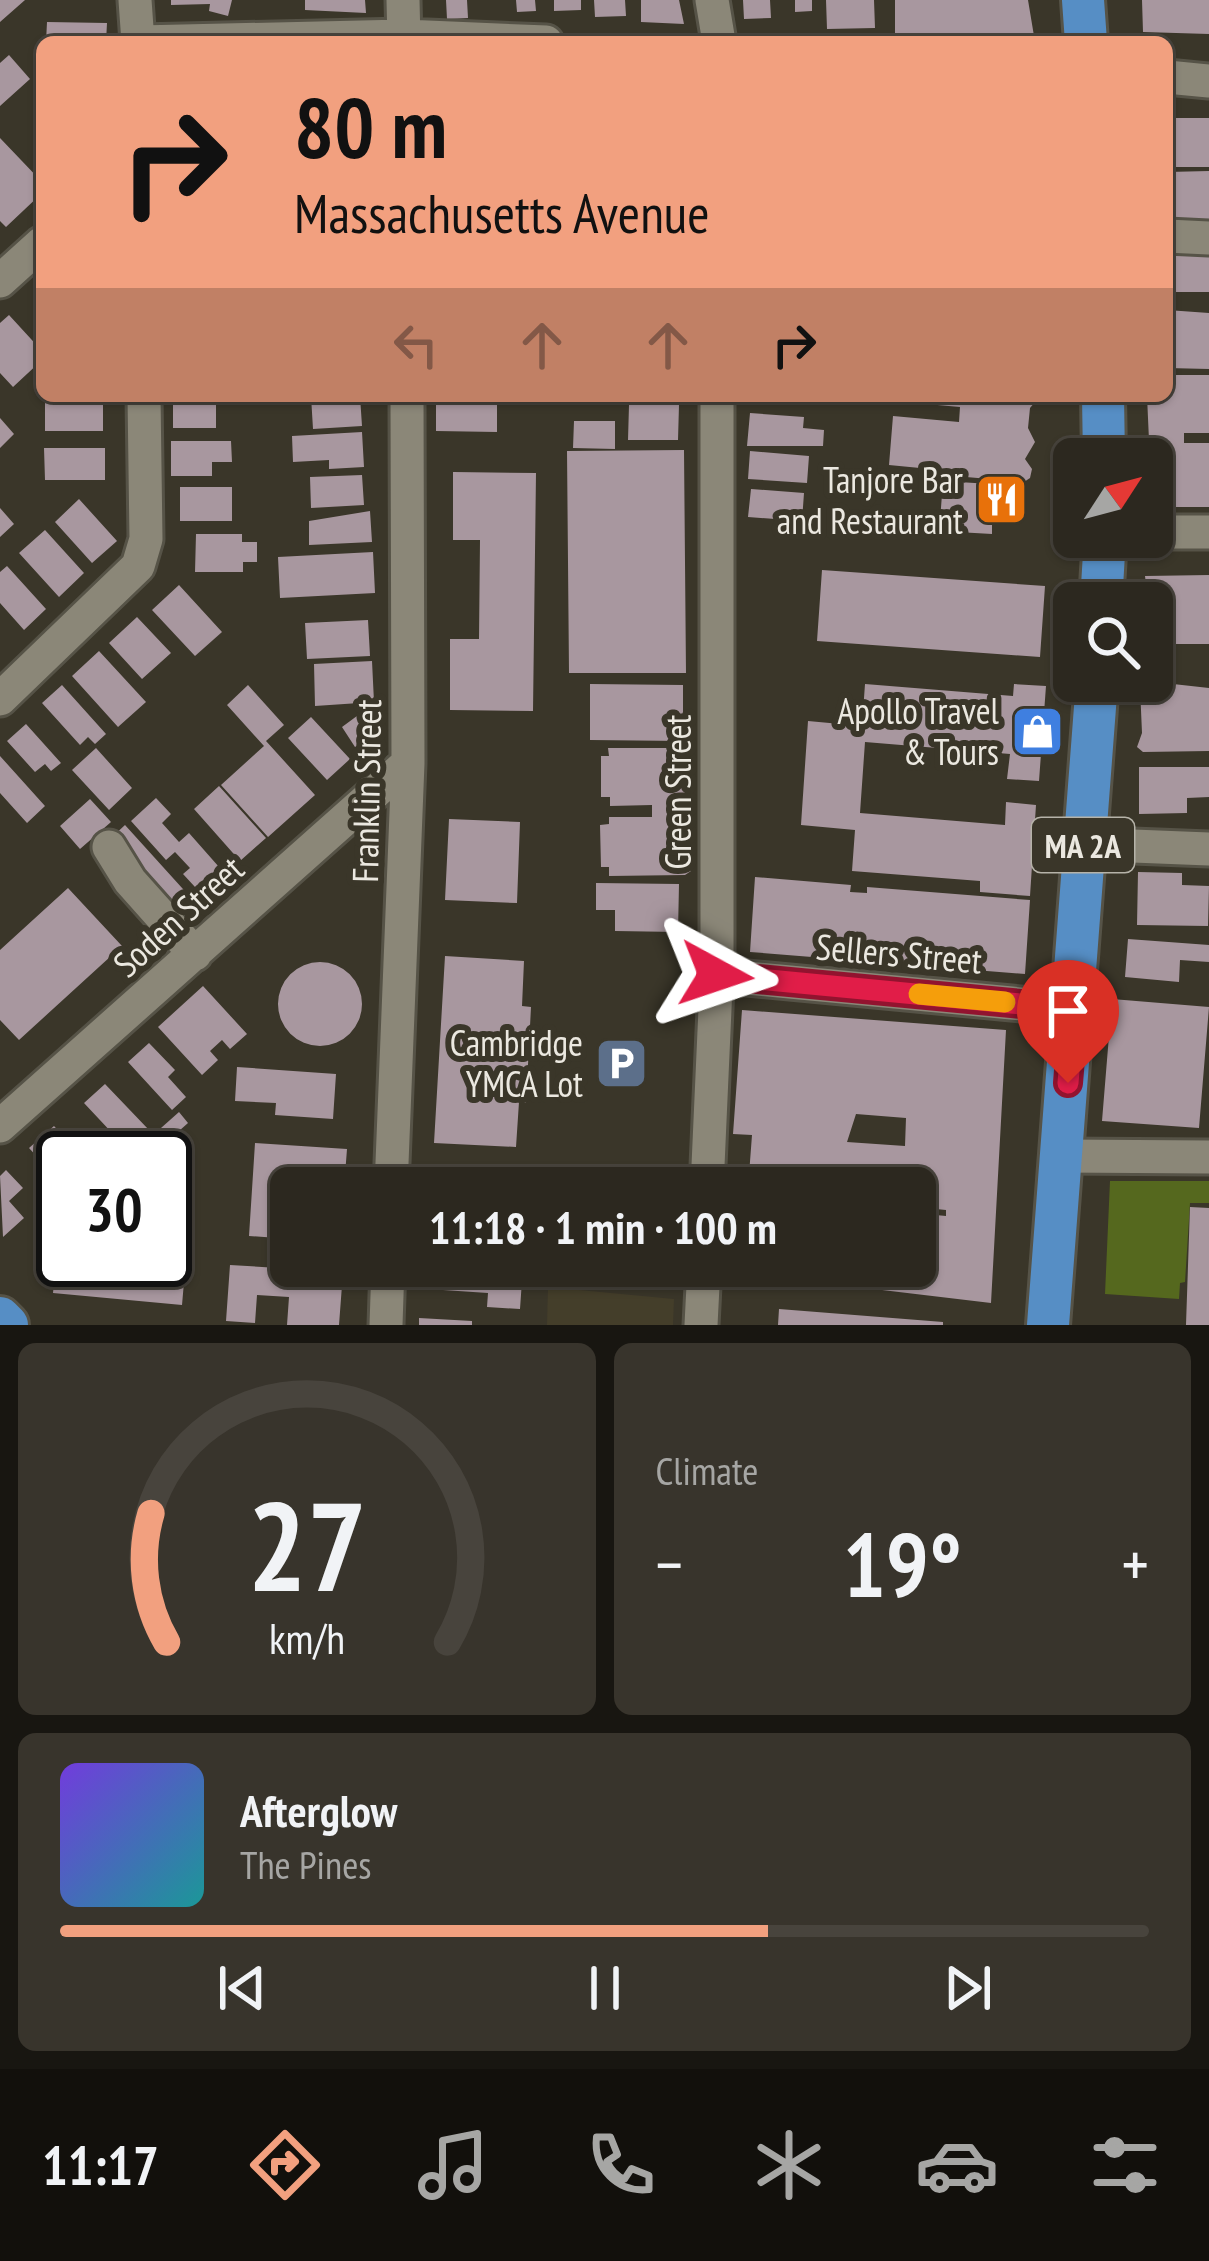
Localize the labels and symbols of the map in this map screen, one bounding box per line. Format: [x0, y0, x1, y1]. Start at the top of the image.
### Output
north arrow [1053, 438, 1173, 558]
place label: Tanjore Bar and Restaurant [777, 456, 963, 544]
restaurant icon: Tanjore Bar and Restaurant [974, 472, 1030, 528]
place label: Apollo Travel & Tours [837, 687, 1000, 775]
street label: Franklin Street [341, 699, 391, 883]
shop icon: Apollo Travel & Tours [1010, 703, 1066, 759]
street label: Green Street [654, 714, 701, 869]
road number: MA 2A [1032, 818, 1134, 872]
street label: Soden Street [103, 845, 253, 987]
position arrow [653, 912, 779, 1038]
street label: Sellers Street [814, 922, 984, 984]
pin [1017, 960, 1119, 1083]
place label: Cambridge YMCA Lot [450, 1019, 583, 1107]
parking icon: Cambridge YMCA Lot [594, 1035, 650, 1091]
speed limit sign: 30 [36, 1131, 192, 1287]

